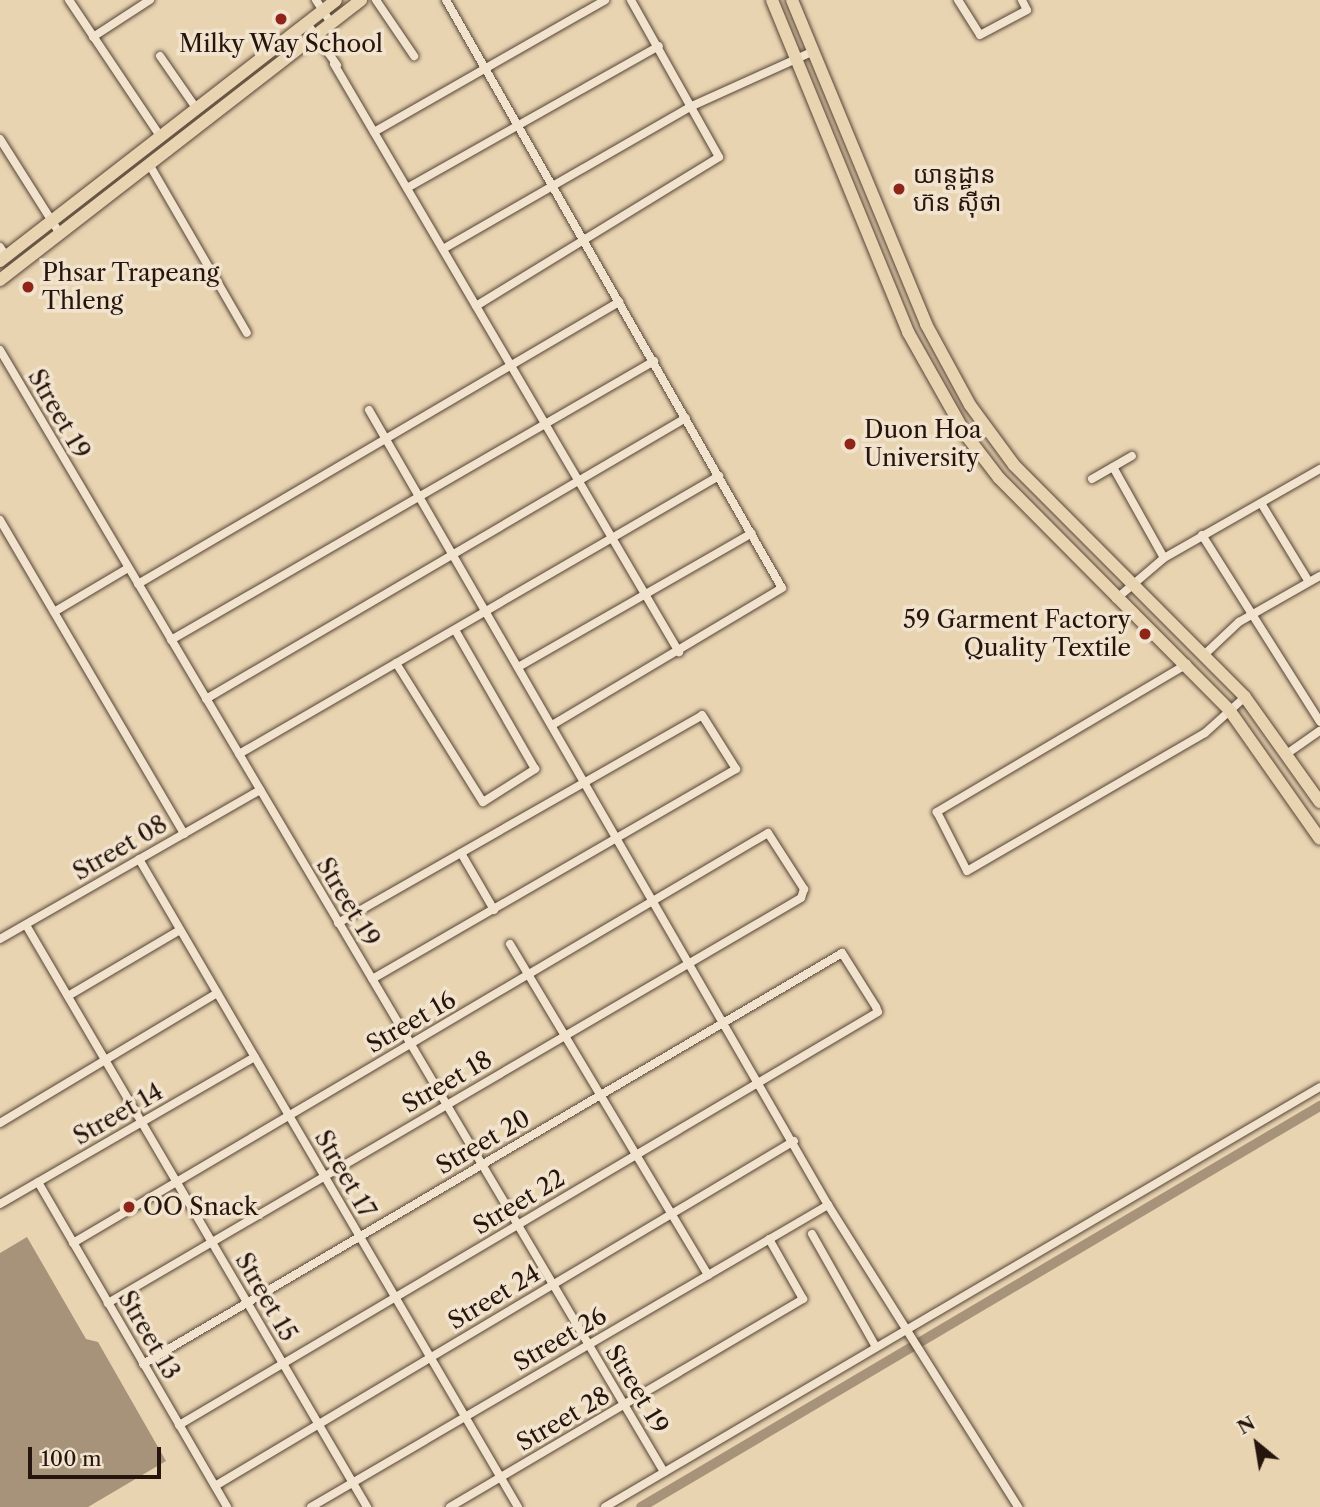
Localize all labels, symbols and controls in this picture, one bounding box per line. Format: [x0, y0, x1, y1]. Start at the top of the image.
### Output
marker: Milky Way School [273, 11, 289, 27]
place label: Milky Way School [178, 30, 384, 58]
place label: យាន្ដដ្ឋាន ហ៊ន ស៊ីថា [913, 161, 1001, 217]
marker: យាន្ដដ្ឋាន ហ៊ន ស៊ីថា [891, 181, 907, 197]
place label: Phsar Trapeang Thleng [42, 259, 220, 315]
marker: Phsar Trapeang Thleng [20, 279, 36, 295]
street label: Street 19 [22, 364, 96, 464]
place label: Duon Hoa University [864, 416, 982, 472]
marker: Duon Hoa University [842, 436, 858, 452]
place label: 59 Garment Factory Quality Textile [903, 606, 1131, 662]
marker: 59 Garment Factory Quality Textile [1137, 626, 1153, 642]
street label: Street 08 [68, 810, 172, 886]
street label: Street 19 [310, 852, 386, 952]
street label: Street 16 [361, 985, 461, 1059]
street label: Street 18 [397, 1045, 497, 1119]
street label: Street 14 [68, 1077, 168, 1151]
street label: Street 20 [431, 1104, 535, 1180]
street label: Street 17 [308, 1125, 382, 1223]
street label: Street 22 [468, 1163, 570, 1241]
place label: OO Snack [143, 1193, 258, 1221]
marker: OO Snack [121, 1199, 137, 1215]
street label: Street 15 [229, 1248, 303, 1346]
street label: Street 24 [443, 1258, 545, 1336]
street label: Street 13 [112, 1285, 186, 1385]
street label: Street 26 [509, 1301, 611, 1377]
street label: Street 19 [599, 1339, 675, 1439]
street label: Street 28 [511, 1381, 615, 1457]
north arrow [1222, 1409, 1292, 1479]
text: N [1233, 1411, 1259, 1439]
scale bar [32, 1434, 164, 1478]
text: 100 m [41, 1446, 102, 1471]

